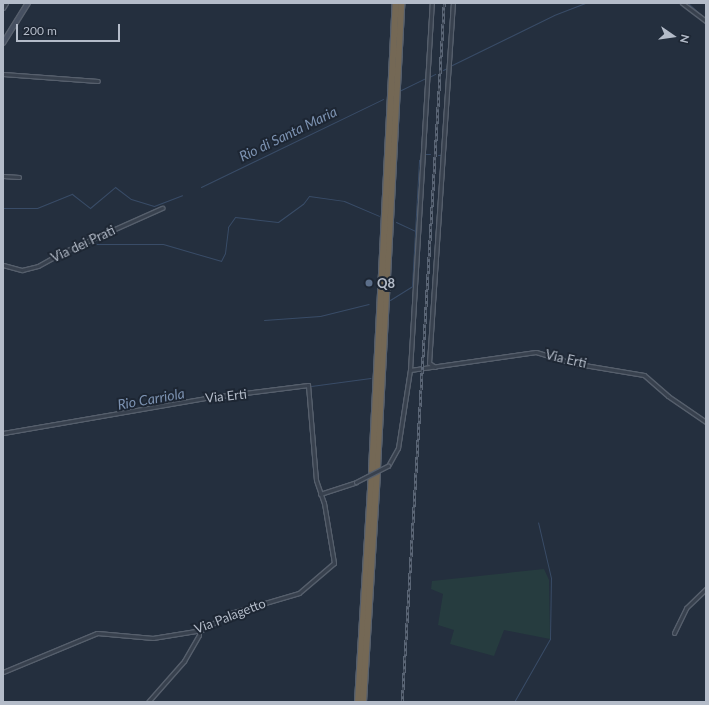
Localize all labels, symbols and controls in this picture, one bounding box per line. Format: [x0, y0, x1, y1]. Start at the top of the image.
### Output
scale bar [18, 16, 122, 42]
north arrow [653, 16, 693, 56]
text: 200 m [23, 23, 57, 38]
text: N [678, 33, 692, 44]
water label: Rio di Santa Maria [236, 103, 340, 165]
street label: Via dei Prati [48, 222, 118, 266]
place label: Q8 [377, 275, 395, 291]
marker: Q8 [364, 278, 374, 288]
street label: Via Erti [544, 347, 588, 371]
water label: Rio Carriola [116, 385, 186, 413]
street label: Via Erti [204, 386, 248, 406]
street label: Via Palagetto [192, 595, 268, 637]

